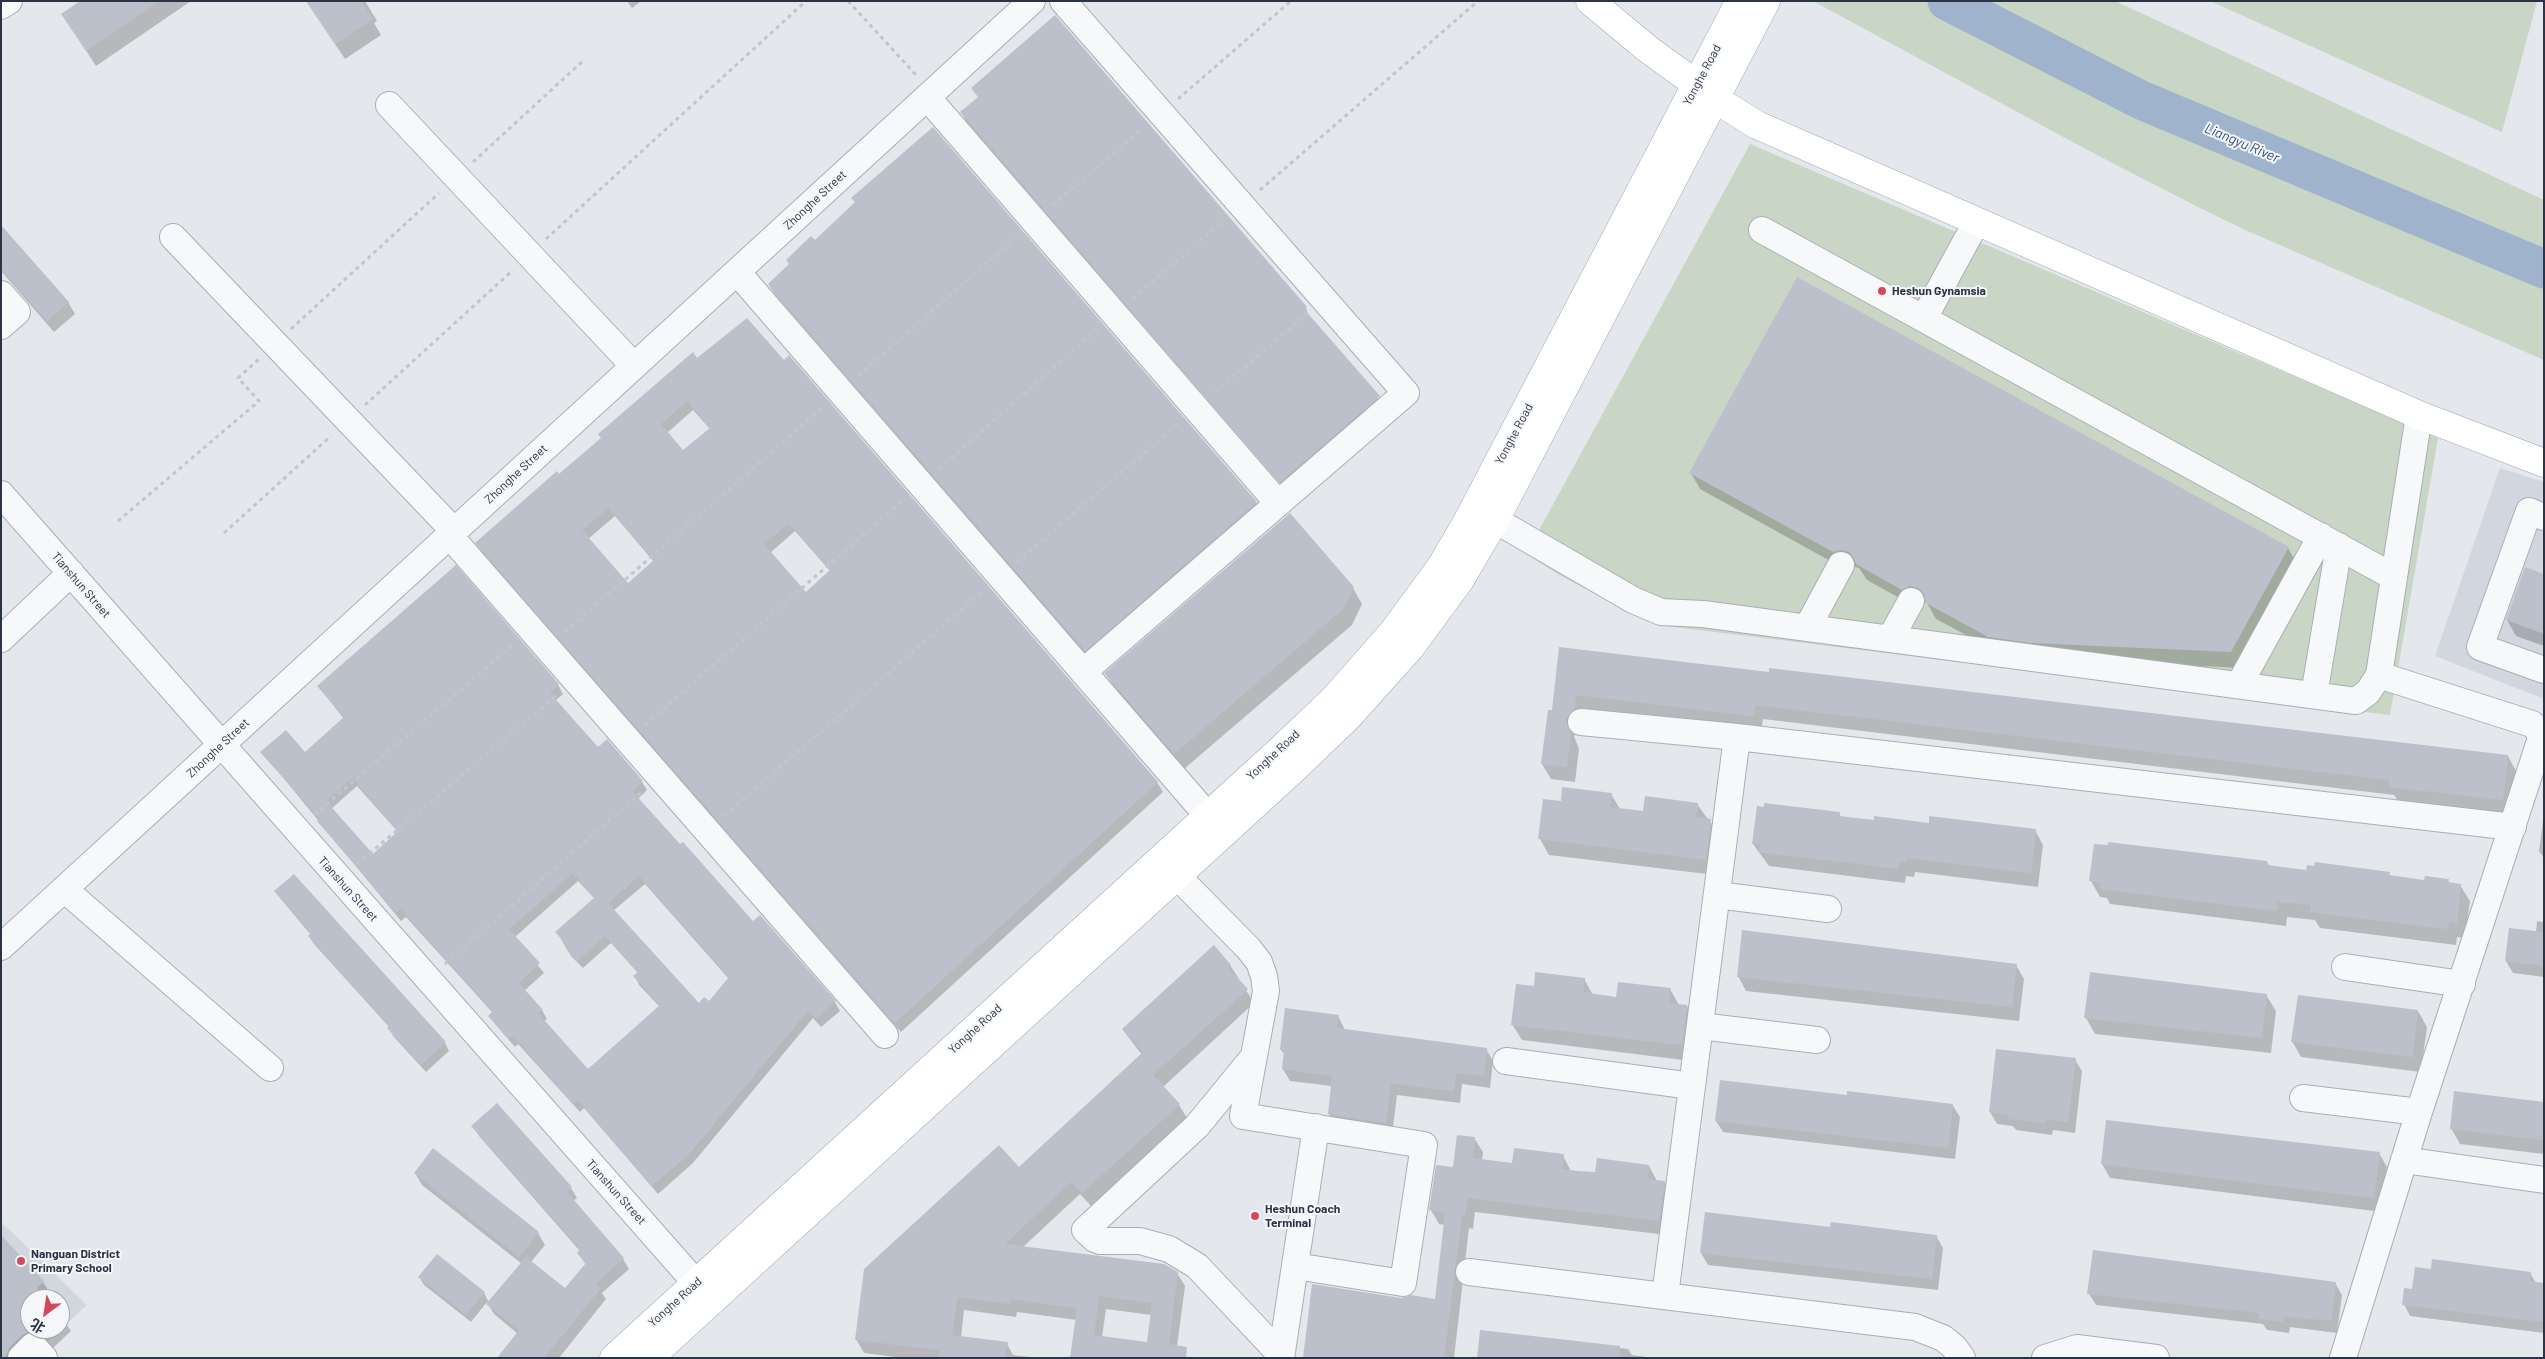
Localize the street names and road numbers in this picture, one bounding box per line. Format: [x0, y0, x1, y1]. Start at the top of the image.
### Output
street label: Yonghe Road [1680, 42, 1724, 108]
street label: Zhonghe Street [781, 167, 849, 233]
street label: Yonghe Road [1492, 401, 1536, 467]
street label: Zhonghe Street [482, 441, 550, 507]
street label: Tianshun Street [48, 549, 114, 621]
street label: Zhonghe Street [184, 715, 252, 781]
street label: Yonghe Road [1244, 727, 1302, 783]
street label: Tianshun Street [315, 853, 381, 925]
street label: Yonghe Road [945, 1001, 1005, 1057]
street label: Tianshun Street [583, 1156, 649, 1228]
street label: Yonghe Road [645, 1274, 705, 1330]

